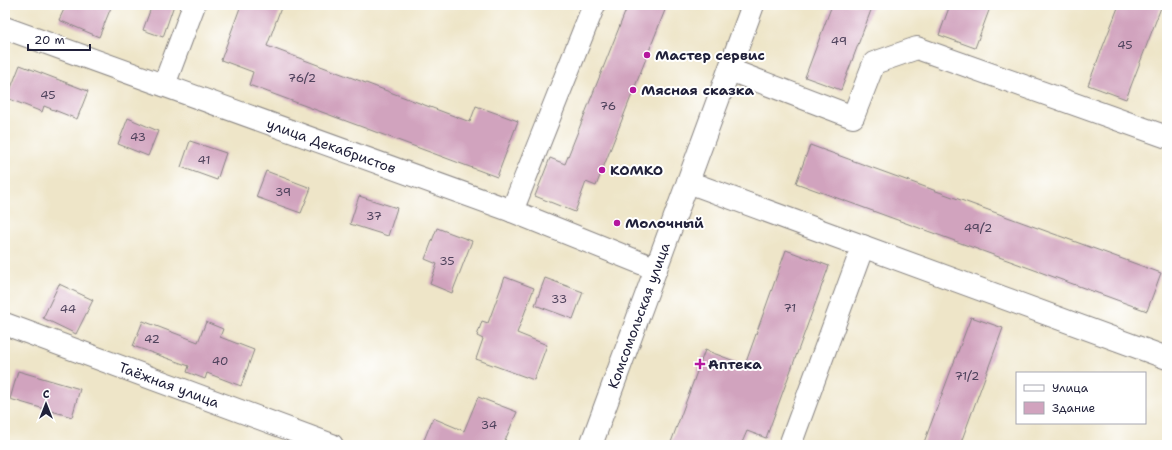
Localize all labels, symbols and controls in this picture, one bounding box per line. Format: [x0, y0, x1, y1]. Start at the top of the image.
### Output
scale bar [28, 26, 90, 52]
text: 20 m [34, 32, 65, 48]
house number: 49 [831, 33, 847, 49]
house number: 45 [1117, 37, 1133, 53]
place label: Мастер сервис [655, 46, 765, 64]
marker: Мастер сервис [642, 50, 652, 60]
house number: 76/2 [288, 70, 316, 86]
place label: Мясная сказка [641, 81, 754, 99]
marker: Мясная сказка [628, 85, 638, 95]
house number: 45 [40, 87, 56, 103]
house number: 76 [600, 98, 616, 114]
street label: улица Декабристов [264, 114, 398, 177]
house number: 43 [130, 129, 146, 145]
house number: 41 [198, 152, 210, 168]
place label: КОМКО [610, 161, 663, 179]
marker: КОМКО [597, 165, 607, 175]
house number: 39 [275, 184, 291, 200]
house number: 37 [366, 208, 382, 224]
place label: Молочный [625, 214, 704, 232]
marker: Молочный [612, 218, 622, 228]
house number: 49/2 [964, 220, 992, 236]
street label: Комсомольская улица [604, 240, 674, 391]
house number: 35 [439, 253, 455, 269]
house number: 33 [551, 291, 567, 307]
house number: 71 [784, 300, 796, 316]
house number: 44 [60, 301, 76, 317]
house number: 42 [144, 331, 160, 347]
house number: 40 [212, 353, 228, 369]
place label: Аптека [708, 355, 762, 373]
street label: Таёжная улица [116, 358, 222, 412]
marker: Аптека [695, 359, 705, 369]
house number: 71/2 [955, 368, 979, 384]
legend [1016, 372, 1146, 424]
text: Улица [1052, 380, 1089, 396]
north arrow [26, 384, 66, 424]
text: С [43, 387, 50, 402]
text: Здание [1052, 400, 1096, 416]
house number: 34 [481, 417, 497, 433]

